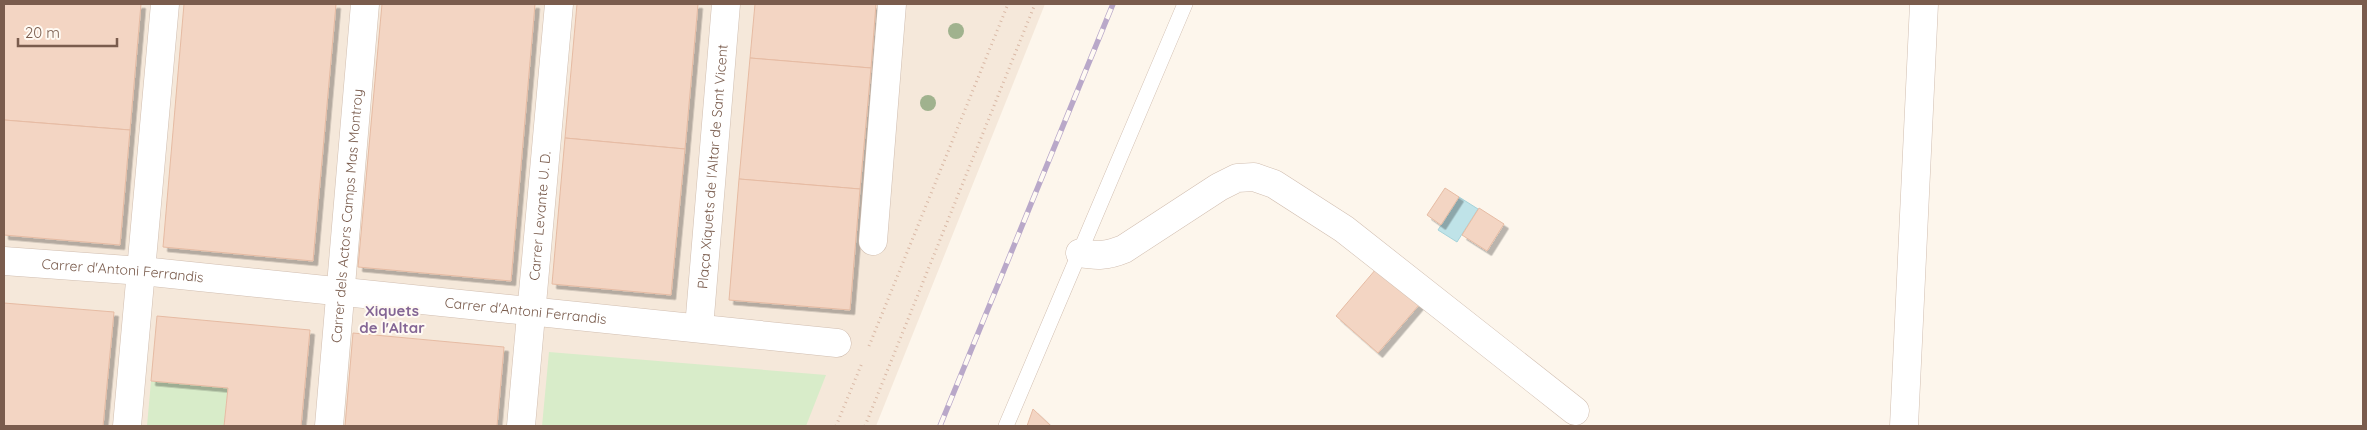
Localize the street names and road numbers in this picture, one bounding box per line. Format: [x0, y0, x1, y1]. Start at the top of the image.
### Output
street label: Plaça Xiquets de l'Altar de Sant Vicent [693, 43, 732, 290]
street label: Carrer dels Actors Camps Mas Montroy [327, 88, 367, 343]
street label: Carrer Levante U. D. [525, 150, 555, 281]
street label: Carrer d'Antoni Ferrandis [41, 255, 205, 286]
street label: Carrer d'Antoni Ferrandis [444, 293, 607, 328]

